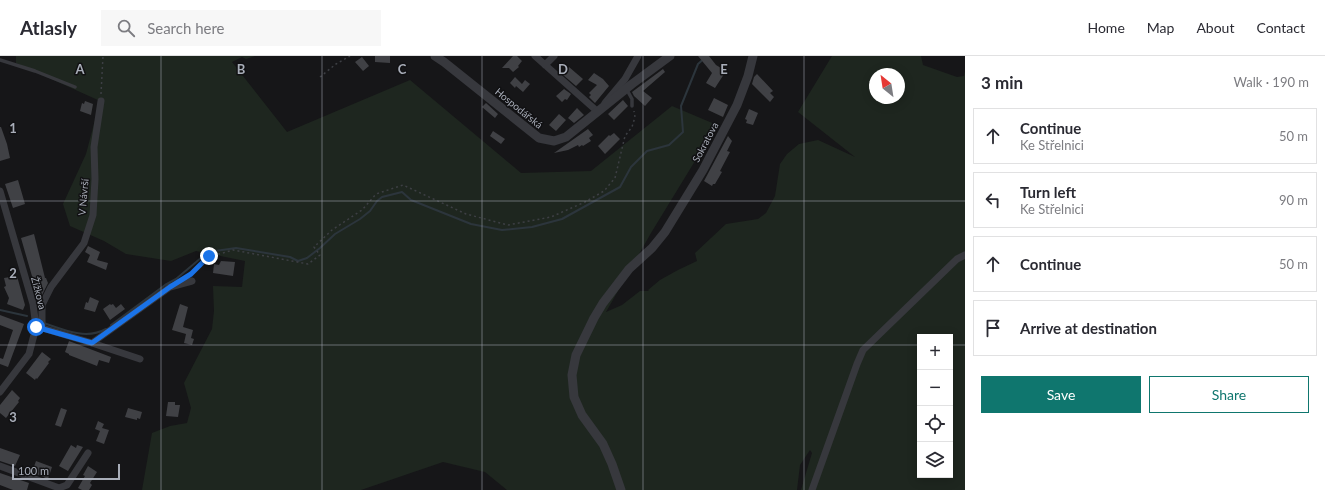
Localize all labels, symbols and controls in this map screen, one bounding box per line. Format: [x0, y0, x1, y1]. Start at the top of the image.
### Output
search box [101, 10, 381, 46]
text: Atlasly [20, 16, 77, 39]
icon: search [115, 17, 137, 39]
text: Search here [147, 19, 225, 37]
text: Home [1087, 19, 1125, 36]
text: Map [1147, 19, 1174, 36]
text: About [1196, 19, 1234, 36]
text: Contact [1256, 19, 1305, 36]
text: A [74, 61, 85, 77]
text: B [237, 61, 246, 77]
text: C [398, 61, 407, 77]
text: D [558, 61, 568, 77]
text: E [720, 61, 728, 77]
north arrow [869, 68, 905, 104]
text: 3 min [981, 72, 1023, 93]
text: Walk · 190 m [1233, 74, 1309, 90]
street label: Hospodářská [493, 85, 545, 131]
text: Continue [1020, 119, 1081, 137]
text: 1 [9, 120, 17, 136]
street label: Sokratova [689, 120, 721, 164]
icon: ahead [982, 125, 1004, 147]
text: 50 m [1279, 128, 1308, 144]
text: Ke Střelnici [1020, 137, 1084, 153]
street label: V Návrší [75, 178, 91, 216]
text: Turn left [1020, 183, 1076, 201]
icon: left [982, 189, 1004, 211]
text: 90 m [1279, 192, 1308, 208]
text: Ke Střelnici [1020, 201, 1084, 217]
route end [200, 247, 218, 265]
icon: ahead [982, 253, 1004, 275]
text: Continue [1020, 255, 1081, 273]
text: 50 m [1279, 256, 1308, 272]
text: 2 [9, 265, 17, 281]
street label: Žižkova [29, 275, 49, 311]
icon: arrive [982, 317, 1004, 339]
route start [27, 318, 45, 336]
text: Arrive at destination [1020, 319, 1157, 337]
map controls [917, 334, 953, 478]
button: + [917, 334, 953, 370]
button: − [917, 370, 953, 406]
button: Save [981, 376, 1141, 413]
button: Share [1149, 376, 1309, 413]
button: locate [917, 406, 953, 442]
text: 3 [9, 409, 17, 425]
button: layers [917, 442, 953, 478]
scale bar [12, 462, 120, 481]
text: 100 m [18, 464, 49, 477]

